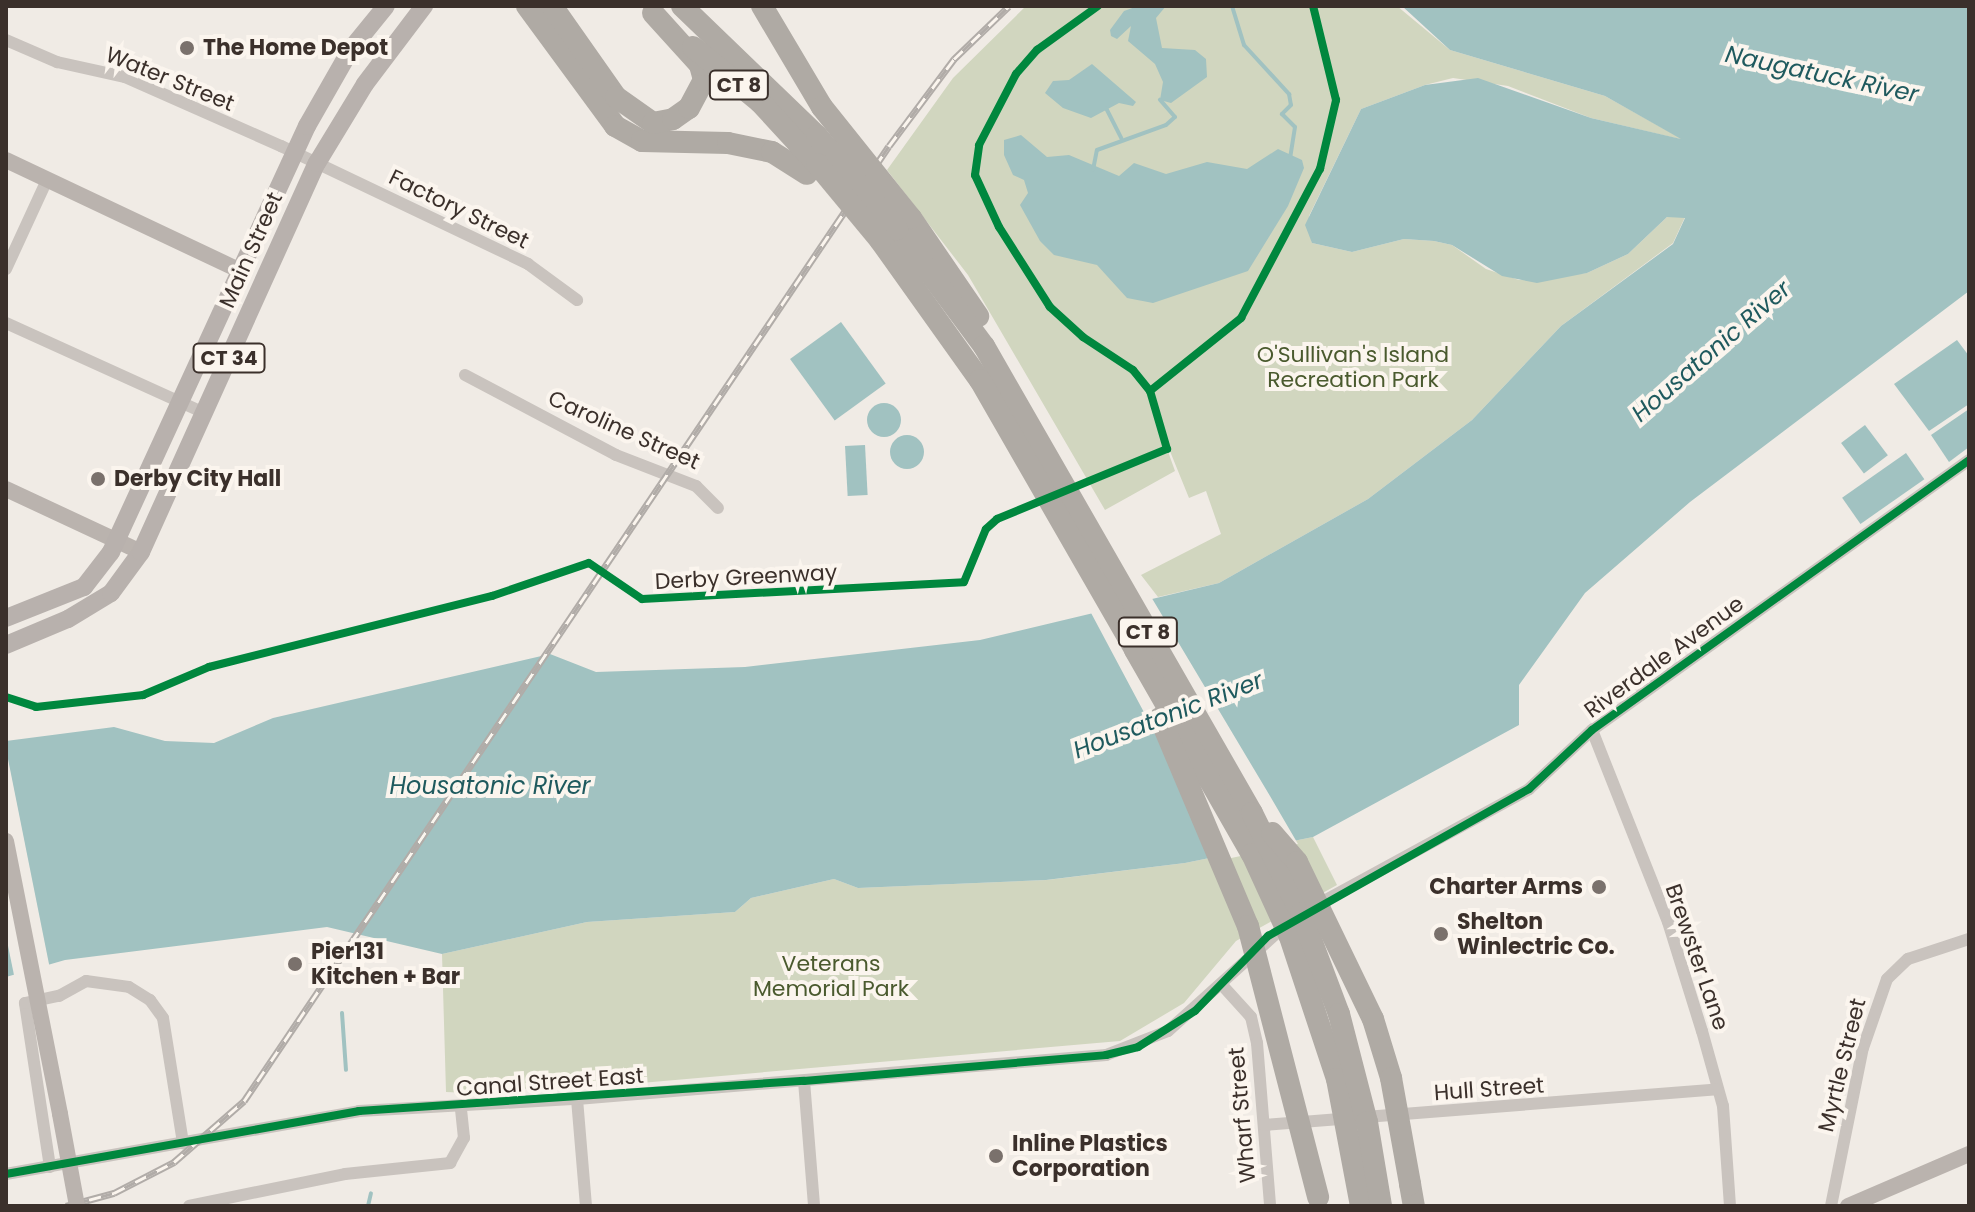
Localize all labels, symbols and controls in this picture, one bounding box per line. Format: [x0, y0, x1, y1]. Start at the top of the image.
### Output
place label: The Home Depot [203, 35, 388, 61]
marker: The Home Depot [178, 39, 196, 57]
water label: Naugatuck River [1723, 39, 1921, 109]
street label: Water Street [102, 41, 238, 117]
road number: CT 8 [707, 69, 771, 101]
street label: Factory Street [385, 164, 533, 254]
street label: Main Street [214, 188, 288, 312]
water label: Housatonic River [1626, 274, 1796, 428]
park label: O'Sullivan's Island Recreation Park [1257, 341, 1449, 392]
road number: CT 34 [191, 342, 267, 374]
street label: Caroline Street [544, 385, 704, 475]
place label: Derby City Hall [114, 466, 281, 492]
marker: Derby City Hall [89, 470, 107, 488]
street label: Derby Greenway [654, 559, 838, 595]
street label: Riverdale Avenue [1579, 590, 1749, 724]
road number: CT 8 [1116, 616, 1180, 648]
water label: Housatonic River [1069, 666, 1267, 764]
water label: Housatonic River [390, 772, 590, 800]
place label: Charter Arms [1429, 874, 1583, 900]
marker: Charter Arms [1590, 878, 1608, 896]
street label: Brewster Lane [1660, 881, 1734, 1033]
place label: Shelton Winlectric Co. [1457, 908, 1615, 960]
marker: Shelton Winlectric Co. [1432, 925, 1450, 943]
place label: Pier131 Kitchen + Bar [311, 938, 460, 990]
park label: Veterans Memorial Park [753, 950, 909, 1002]
marker: Pier131 Kitchen + Bar [286, 955, 304, 973]
street label: Myrtle Street [1813, 995, 1871, 1135]
street label: Wharf Street [1223, 1046, 1261, 1184]
street label: Canal Street East [455, 1062, 645, 1102]
street label: Hull Street [1433, 1072, 1545, 1106]
place label: Inline Plastics Corporation [1012, 1130, 1168, 1182]
marker: Inline Plastics Corporation [987, 1147, 1005, 1165]

